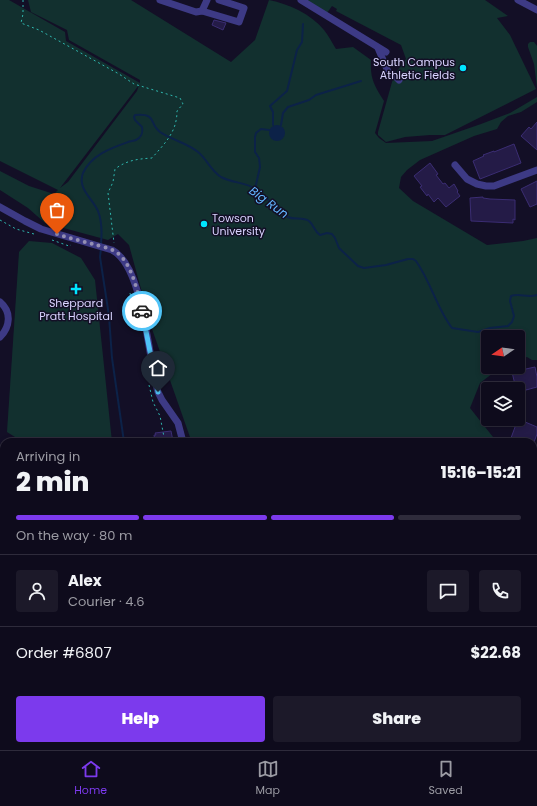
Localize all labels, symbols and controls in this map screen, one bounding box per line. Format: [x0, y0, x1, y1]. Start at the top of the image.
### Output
place label: South Campus Athletic Fields [373, 54, 455, 83]
marker: South Campus Athletic Fields [458, 63, 468, 73]
water label: Big Run [246, 182, 292, 222]
pin [40, 193, 74, 234]
icon: bag [46, 199, 68, 221]
place label: Towson University [212, 210, 266, 239]
marker: Towson University [199, 219, 209, 229]
marker: Sheppard Pratt Hospital [70, 283, 82, 295]
courier [122, 291, 162, 331]
place label: Sheppard Pratt Hospital [39, 295, 113, 324]
icon: car [131, 300, 153, 322]
north arrow [481, 330, 525, 374]
map controls [481, 330, 525, 426]
pin [141, 351, 175, 392]
icon: home [147, 357, 169, 379]
button: layers [481, 382, 525, 426]
text: Arriving in [16, 447, 80, 466]
text: 15:16–15:21 [441, 462, 521, 483]
text: 2 min [16, 464, 89, 500]
text: On the way · 80 m [16, 526, 132, 545]
button: person [16, 570, 58, 612]
text: Alex [68, 570, 102, 591]
button: chat [427, 570, 469, 612]
button: phone [479, 570, 521, 612]
text: Courier · 4.6 [68, 592, 145, 611]
text: Order #6807 [16, 642, 112, 663]
text: $22.68 [470, 642, 521, 663]
button: Help [16, 696, 265, 742]
button: Share [273, 696, 521, 742]
tab: Home [74, 758, 107, 799]
tab: Map [256, 758, 280, 799]
tab: Saved [428, 758, 463, 799]

